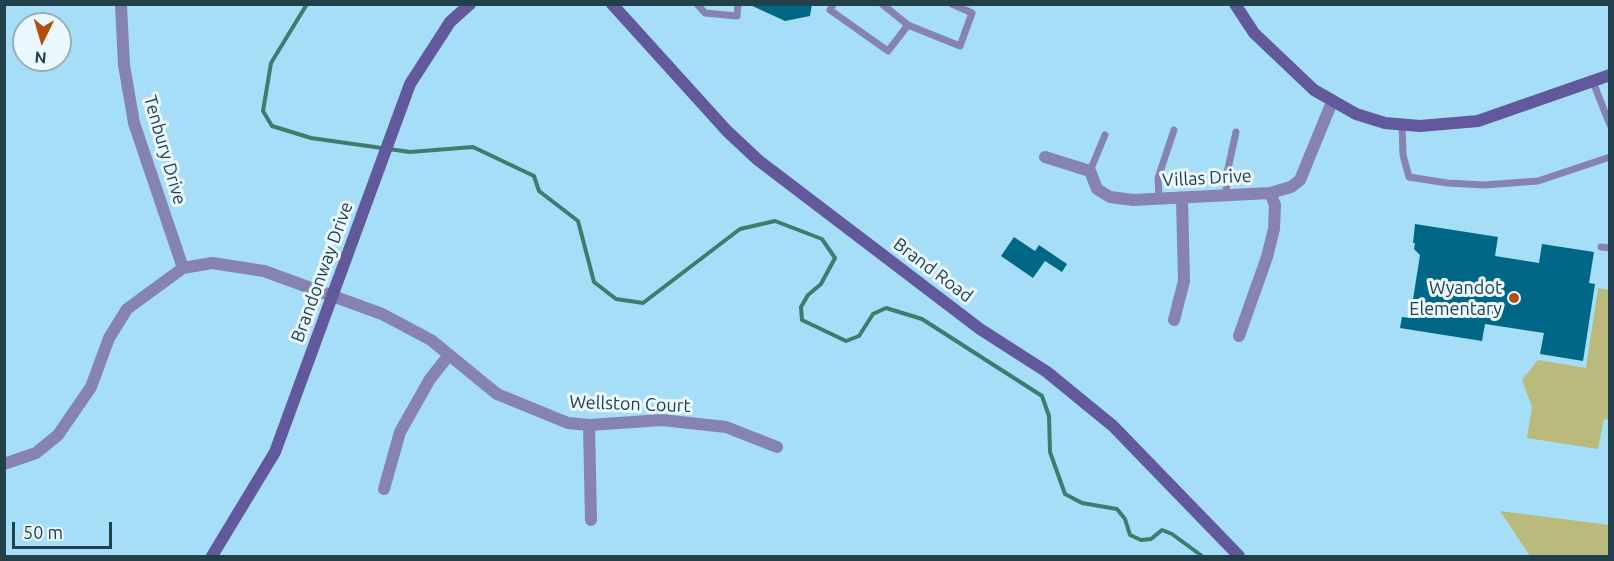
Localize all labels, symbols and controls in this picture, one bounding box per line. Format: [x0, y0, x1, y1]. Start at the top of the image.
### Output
north arrow [12, 12, 72, 72]
text: N [34, 48, 47, 67]
street label: Tenbury Drive [139, 93, 191, 207]
street label: Villas Drive [1162, 165, 1252, 191]
street label: Brandonway Drive [287, 199, 357, 345]
street label: Brand Road [889, 233, 977, 307]
place label: Wyandot Elementary [1409, 277, 1502, 320]
marker: Wyandot Elementary [1507, 291, 1521, 305]
street label: Wellston Court [569, 391, 691, 417]
scale bar [15, 510, 116, 548]
text: 50 m [23, 522, 63, 542]

